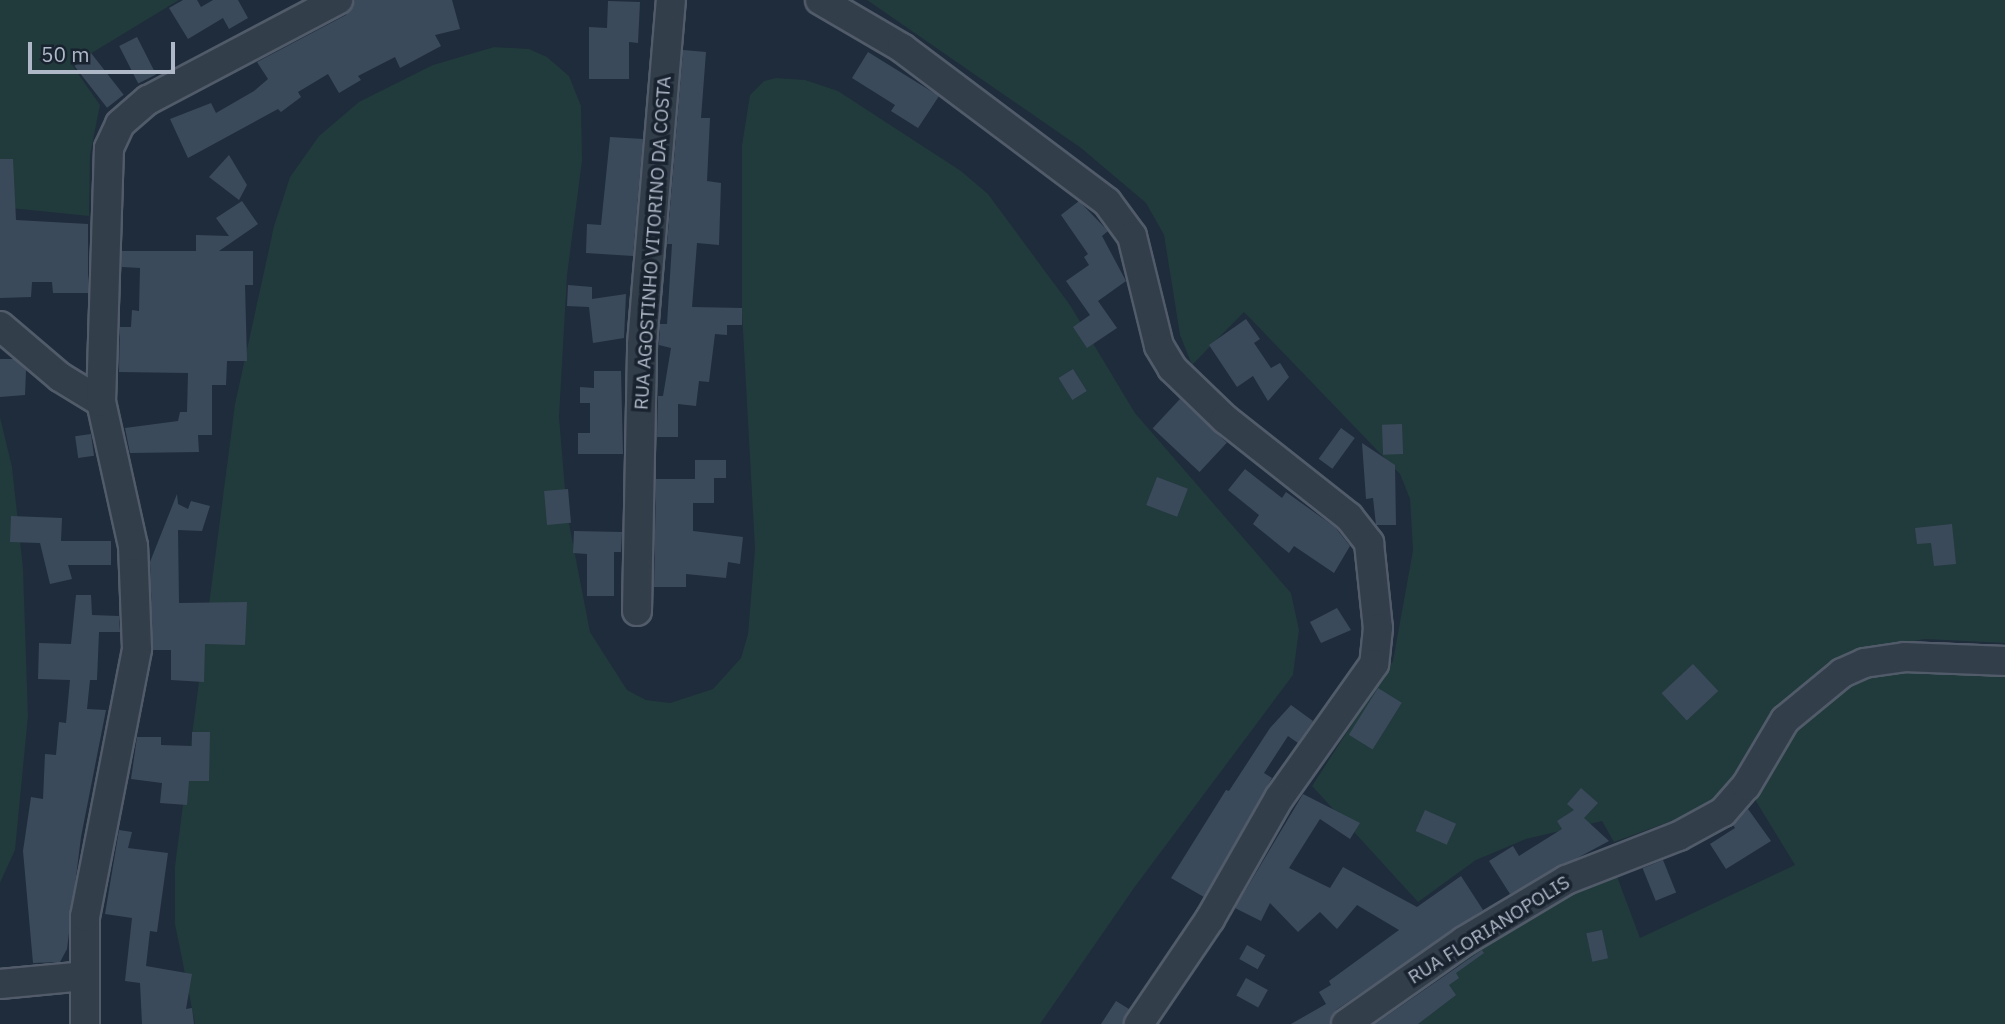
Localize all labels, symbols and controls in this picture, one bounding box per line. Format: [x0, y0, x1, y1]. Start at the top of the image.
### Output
scale bar [32, 28, 178, 72]
text: 50 m [41, 40, 90, 68]
street label: RUA AGOSTINHO VITORINO DA COSTA [630, 75, 676, 411]
street label: RUA FLORIANOPOLIS [1404, 871, 1574, 989]

